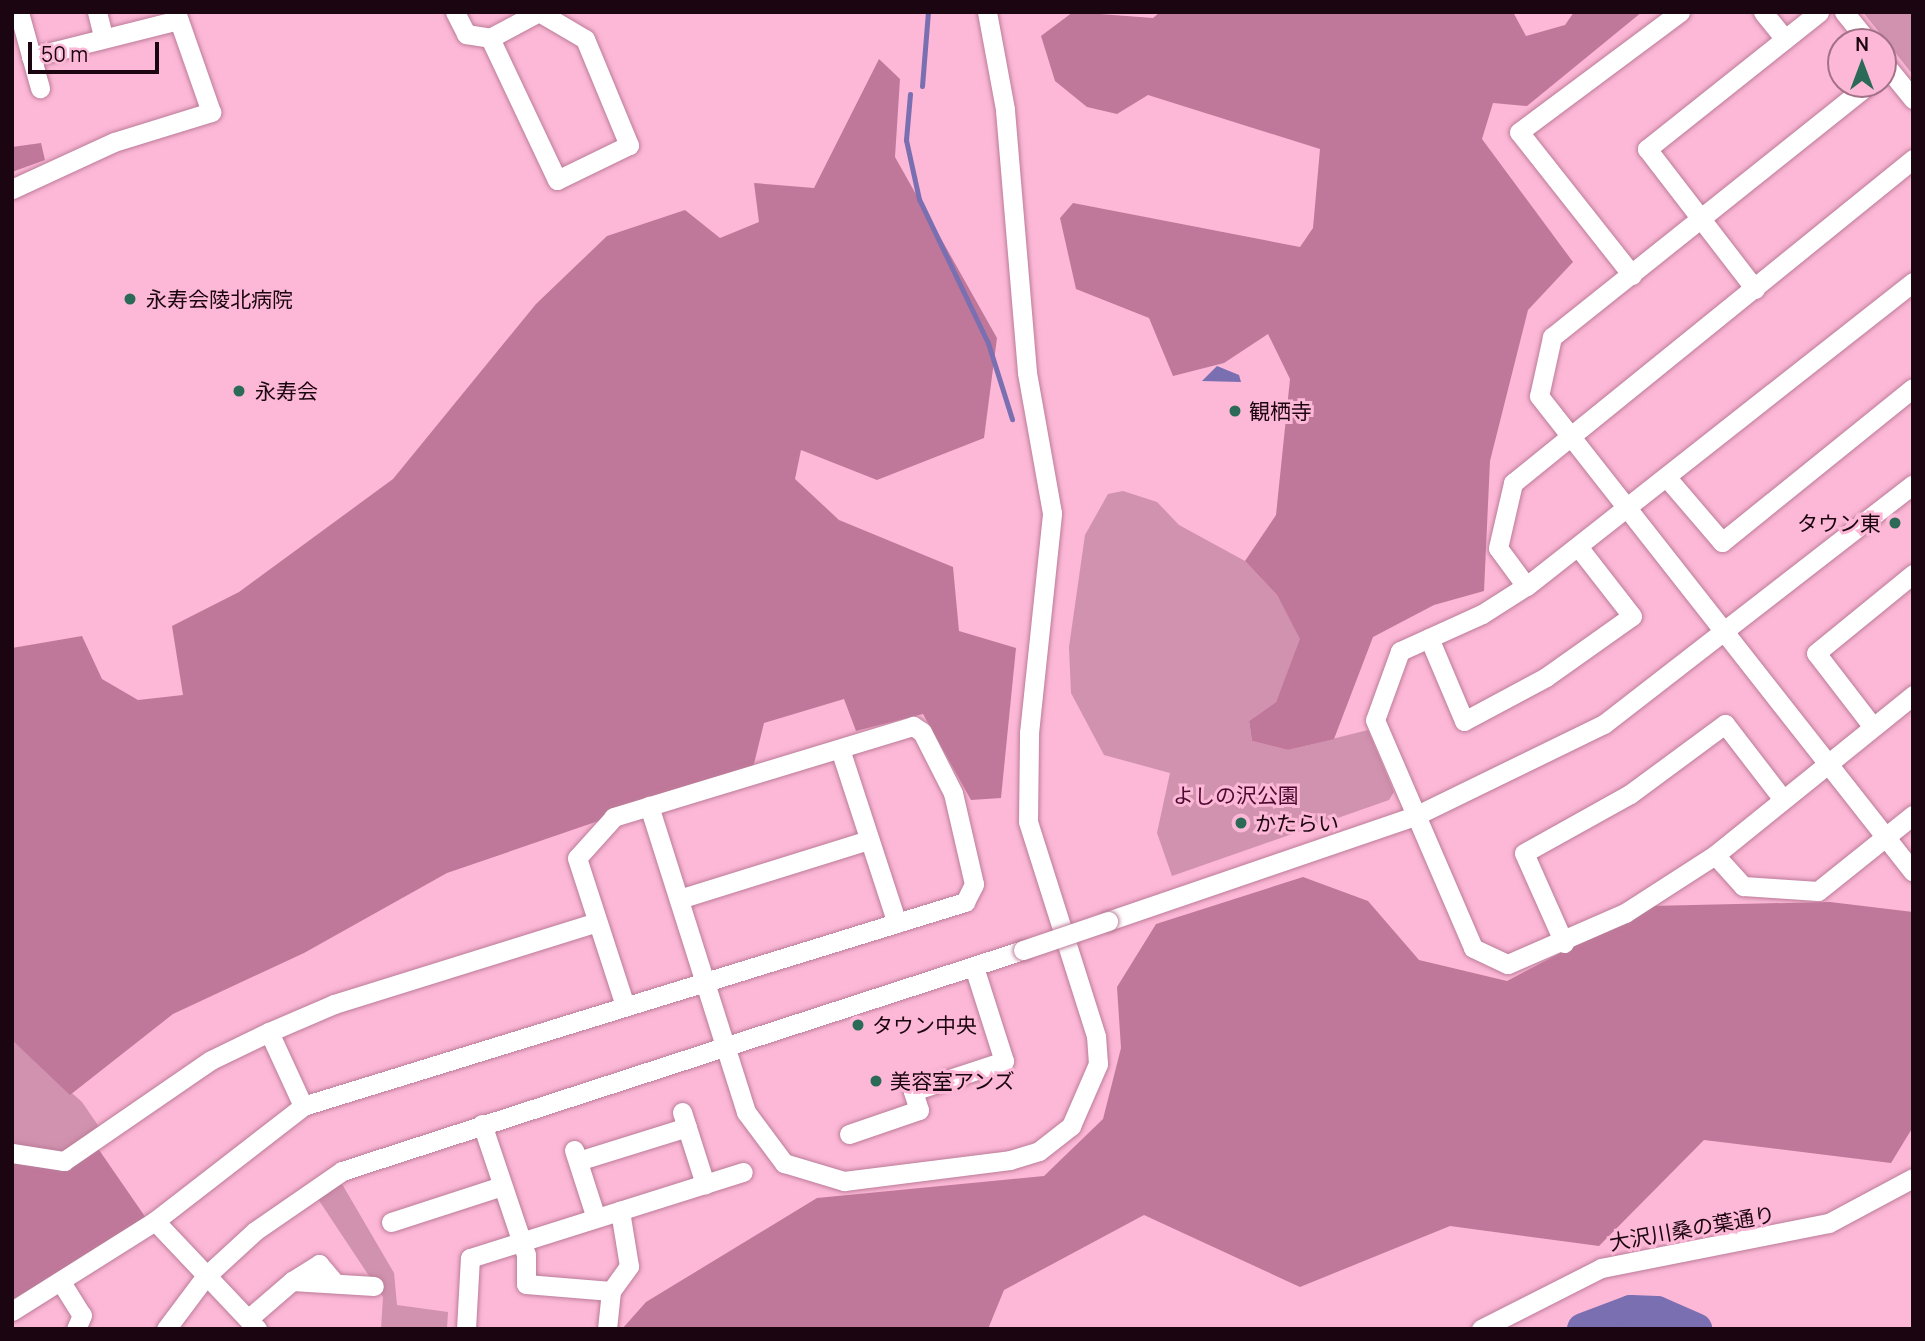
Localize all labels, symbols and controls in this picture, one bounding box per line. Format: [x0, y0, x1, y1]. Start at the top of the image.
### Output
scale bar [32, 28, 163, 72]
north arrow [1827, 28, 1897, 98]
text: N [1855, 31, 1869, 57]
text: 50 m [41, 40, 88, 68]
place label: 永寿会陵北病院 [146, 286, 293, 312]
marker: 永寿会陵北病院 [120, 289, 140, 309]
place label: 永寿会 [255, 378, 318, 404]
marker: 永寿会 [229, 381, 249, 401]
place label: 観栖寺 [1249, 398, 1312, 424]
marker: 観栖寺 [1227, 403, 1243, 419]
place label: タウン東 [1797, 510, 1881, 536]
marker: タウン東 [1887, 515, 1903, 531]
park label: よしの沢公園 [1173, 782, 1299, 808]
place label: かたらい [1255, 810, 1339, 836]
marker: かたらい [1233, 815, 1249, 831]
place label: タウン中央 [872, 1012, 977, 1038]
marker: タウン中央 [850, 1017, 866, 1033]
place label: 美容室アンズ [890, 1068, 1016, 1094]
marker: 美容室アンズ [868, 1073, 884, 1089]
street label: 大沢川桑の葉通り [1607, 1201, 1777, 1255]

